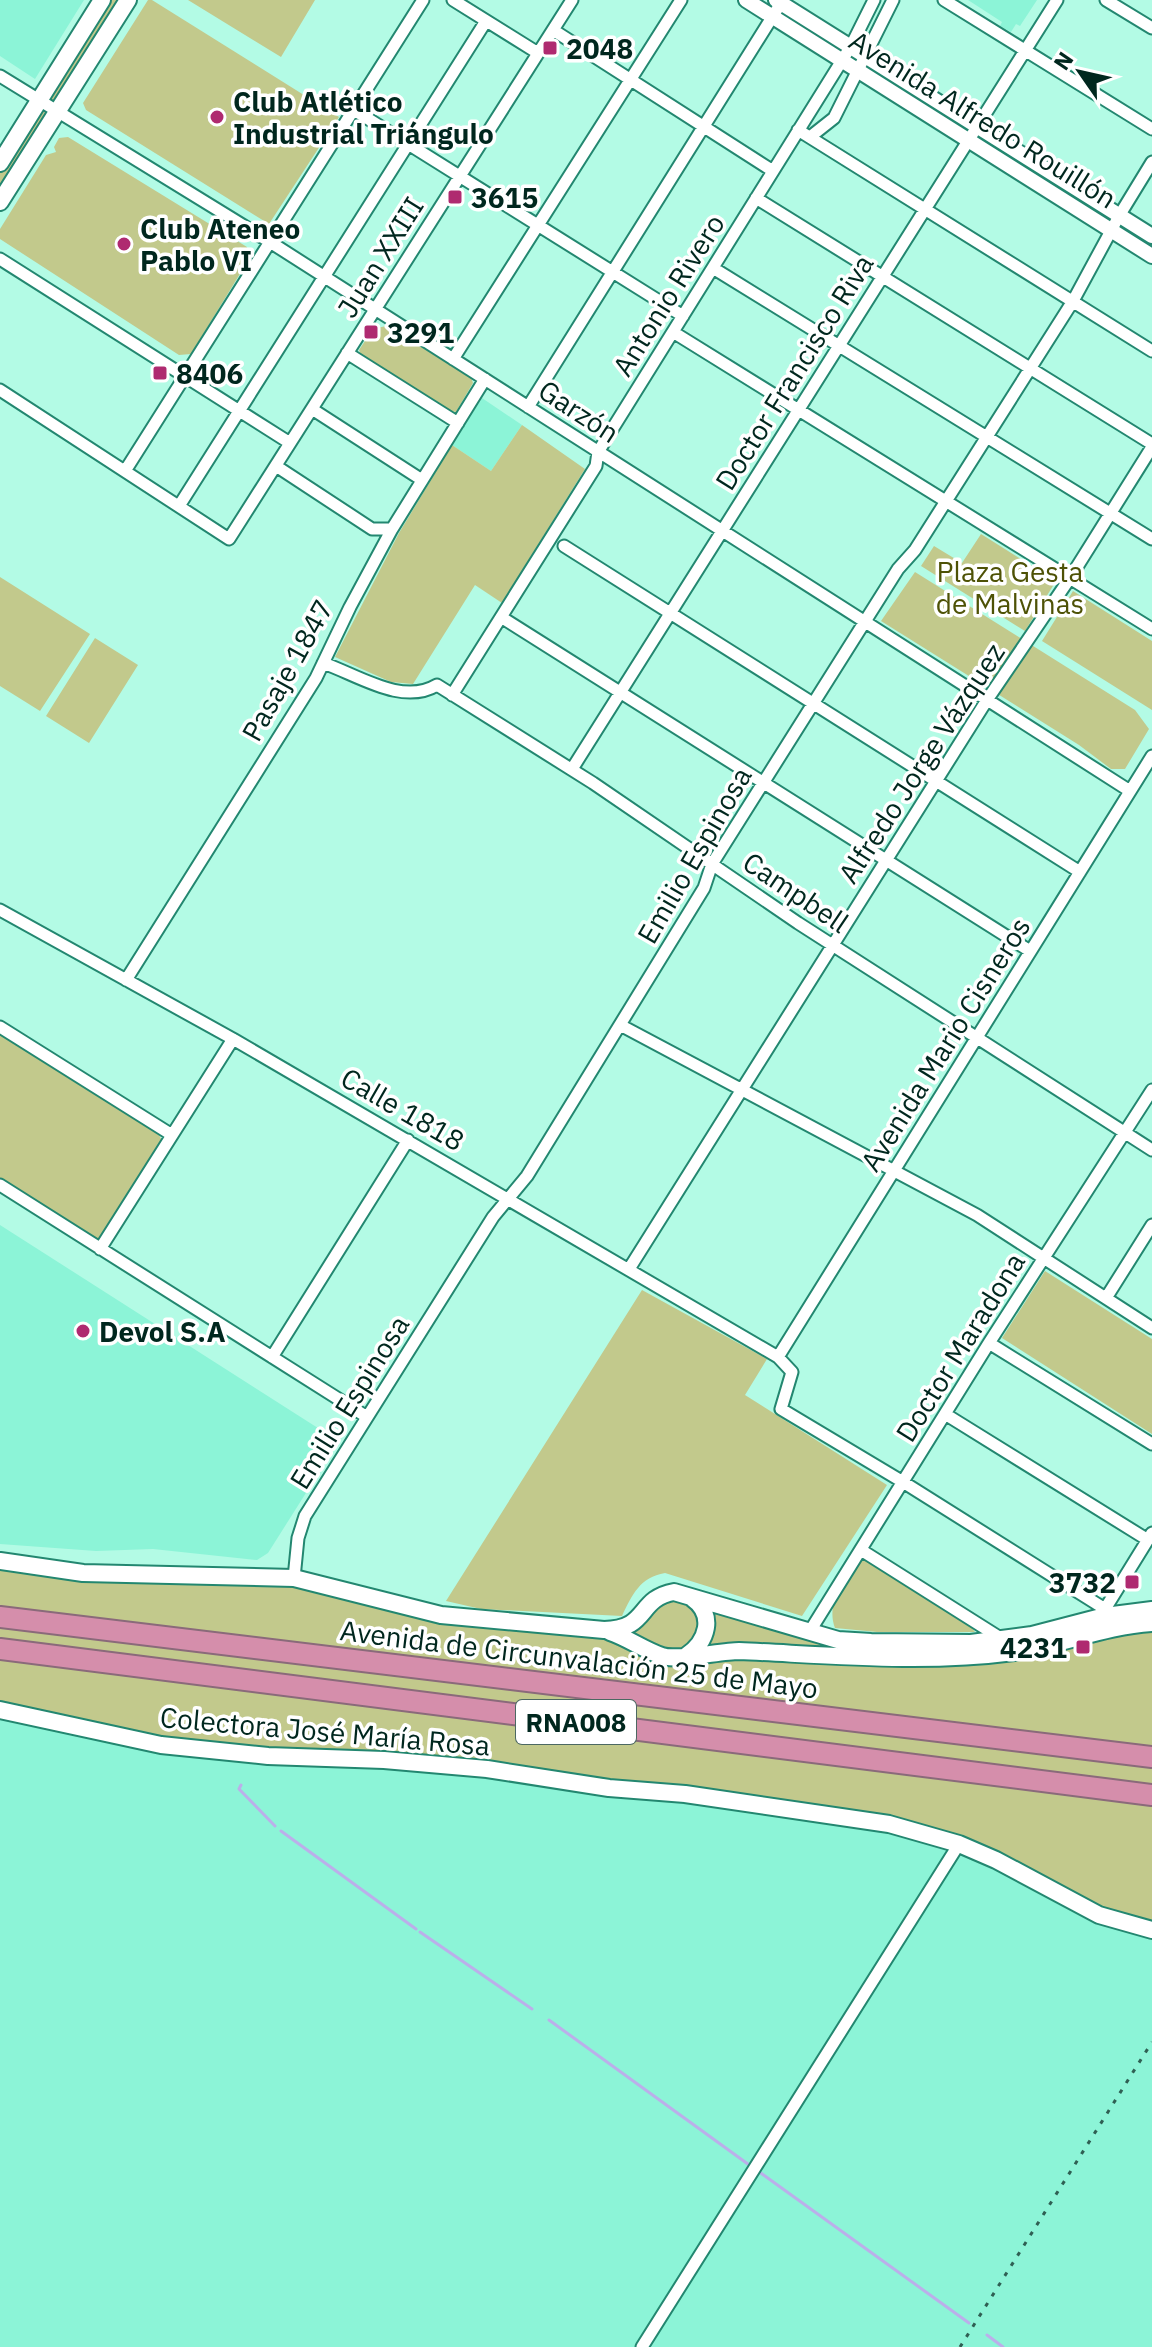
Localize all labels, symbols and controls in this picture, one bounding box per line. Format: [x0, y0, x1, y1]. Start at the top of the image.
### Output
street label: Avenida Alfredo Rouillón [842, 22, 1124, 216]
place label: 2048 [566, 30, 633, 67]
north arrow [1040, 32, 1120, 112]
marker: 2048 [541, 39, 559, 57]
text: N [1047, 46, 1079, 75]
place label: Club Atlético Industrial Triángulo [233, 83, 494, 152]
marker: Club Atlético Industrial Triángulo [208, 108, 226, 126]
place label: 3615 [471, 179, 538, 216]
marker: 3615 [446, 188, 464, 206]
street label: Juan XXIII [328, 190, 432, 324]
street label: Antonio Rivero [604, 207, 732, 383]
place label: Club Ateneo Pablo VI [140, 210, 300, 279]
marker: Club Ateneo Pablo VI [115, 235, 133, 253]
street label: Doctor Francisco Riva [706, 247, 882, 497]
place label: 3291 [387, 314, 454, 351]
marker: 3291 [362, 323, 380, 341]
place label: 8406 [176, 355, 243, 392]
marker: 8406 [151, 364, 169, 382]
street label: Garzón [532, 371, 626, 451]
park label: Plaza Gesta de Malvinas [936, 553, 1084, 622]
street label: Pasaje 1847 [233, 593, 341, 747]
street label: Alfredo Jorge Vázquez [829, 636, 1013, 890]
street label: Emilio Espinosa [628, 760, 760, 950]
street label: Campbell [736, 843, 856, 941]
street label: Avenida Mario Cisneros [852, 910, 1038, 1178]
street label: Calle 1818 [335, 1059, 471, 1159]
street label: Doctor Maradona [887, 1245, 1033, 1449]
street label: Emilio Espinosa [281, 1308, 417, 1496]
place label: Devol S.A [99, 1313, 226, 1350]
marker: Devol S.A [74, 1322, 92, 1340]
place label: 3732 [1049, 1564, 1116, 1601]
marker: 3732 [1123, 1573, 1141, 1591]
street label: Avenida de Circunvalación 25 de Mayo [338, 1611, 820, 1707]
place label: 4231 [1000, 1629, 1067, 1666]
marker: 4231 [1074, 1638, 1092, 1656]
street label: Colectora José María Rosa [158, 1698, 492, 1764]
road number: RNA008 [516, 1700, 636, 1744]

